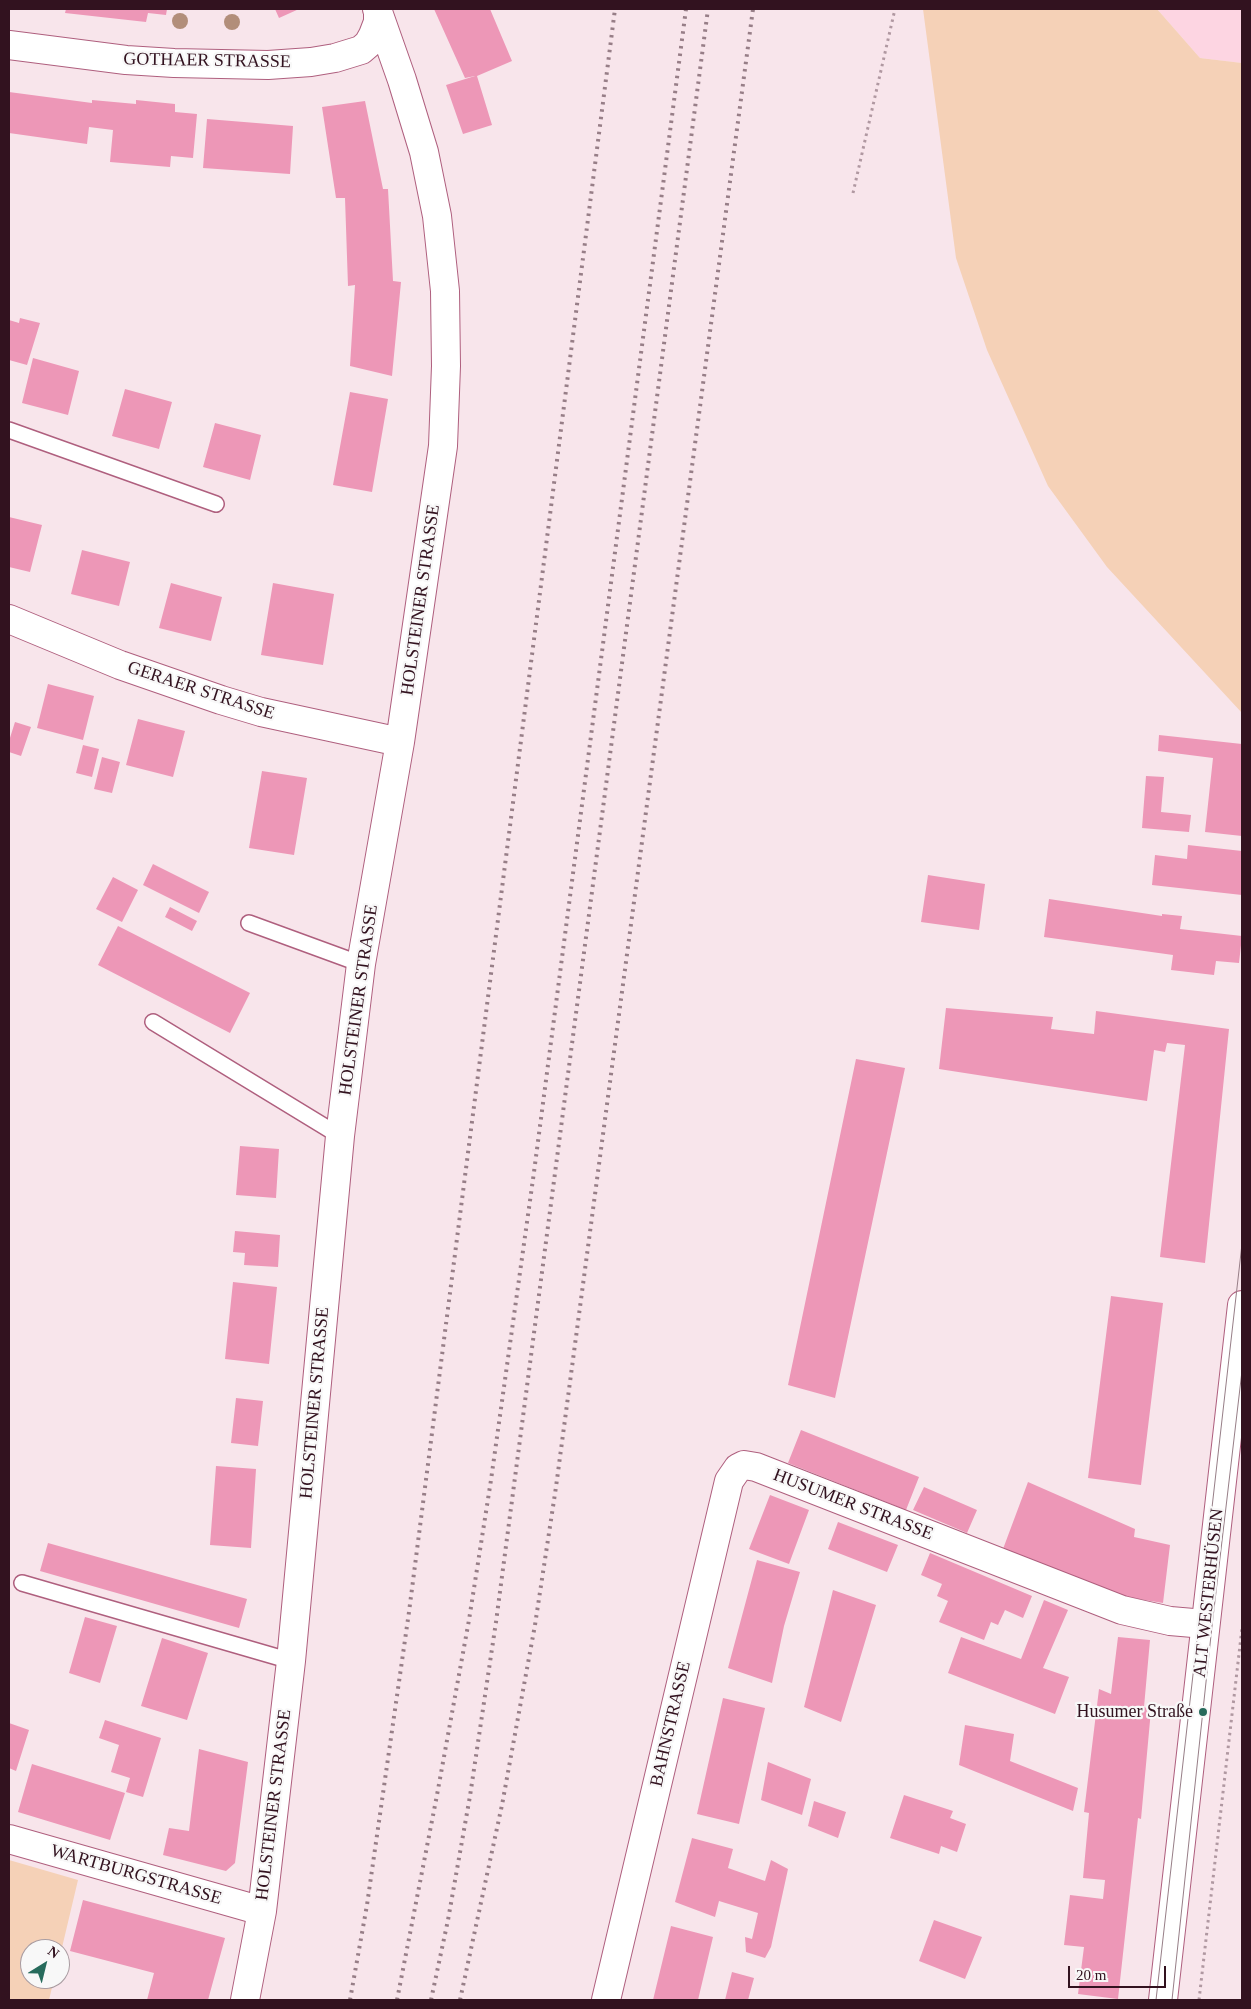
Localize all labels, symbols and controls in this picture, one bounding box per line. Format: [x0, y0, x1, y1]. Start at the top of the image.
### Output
street label: GOTHAER STRASSE [123, 49, 291, 73]
street label: HOLSTEINER STRASSE [397, 503, 445, 697]
street label: GERAER STRASSE [125, 657, 277, 725]
street label: HOLSTEINER STRASSE [335, 903, 383, 1097]
street label: HOLSTEINER STRASSE [296, 1306, 334, 1500]
street label: HUSUMER STRASSE [770, 1465, 936, 1545]
street label: ALT WESTERHÜSEN [1189, 1507, 1229, 1679]
street label: BAHNSTRASSE [646, 1659, 696, 1789]
place label: Husumer Straße [1077, 1701, 1193, 1723]
marker: Husumer Straße [1197, 1706, 1209, 1718]
street label: HOLSTEINER STRASSE [252, 1708, 296, 1902]
street label: WARTBURGSTRASSE [48, 1840, 224, 1910]
north arrow [20, 1939, 70, 1989]
text: N [45, 1943, 62, 1961]
scale bar [1071, 1956, 1168, 1988]
text: 20 m [1076, 1967, 1106, 1983]

